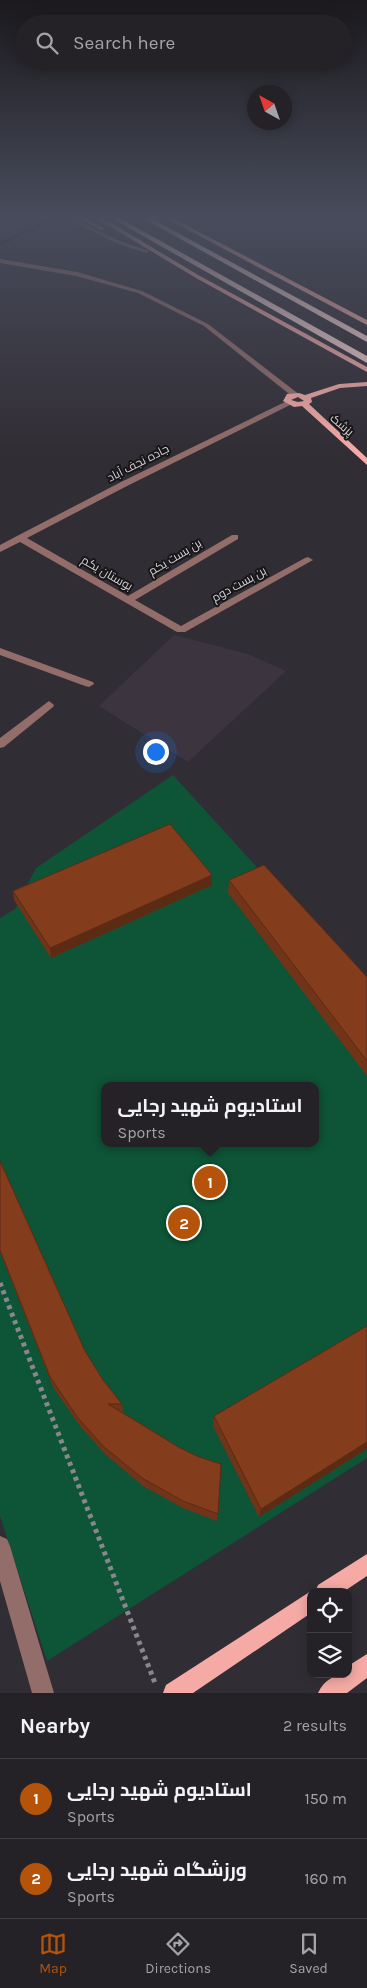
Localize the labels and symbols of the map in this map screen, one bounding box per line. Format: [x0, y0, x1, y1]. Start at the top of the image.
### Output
north arrow [247, 85, 292, 130]
street label: پزشک [326, 411, 357, 441]
street label: جاده نجف آباد [105, 441, 171, 485]
street label: بن بست یکم [146, 536, 205, 579]
street label: بوستان یکم [78, 553, 135, 594]
street label: بن بست دوم [209, 563, 269, 606]
your location [143, 739, 169, 765]
pin: 1 [194, 1163, 226, 1201]
pin: 2 [168, 1204, 200, 1242]

